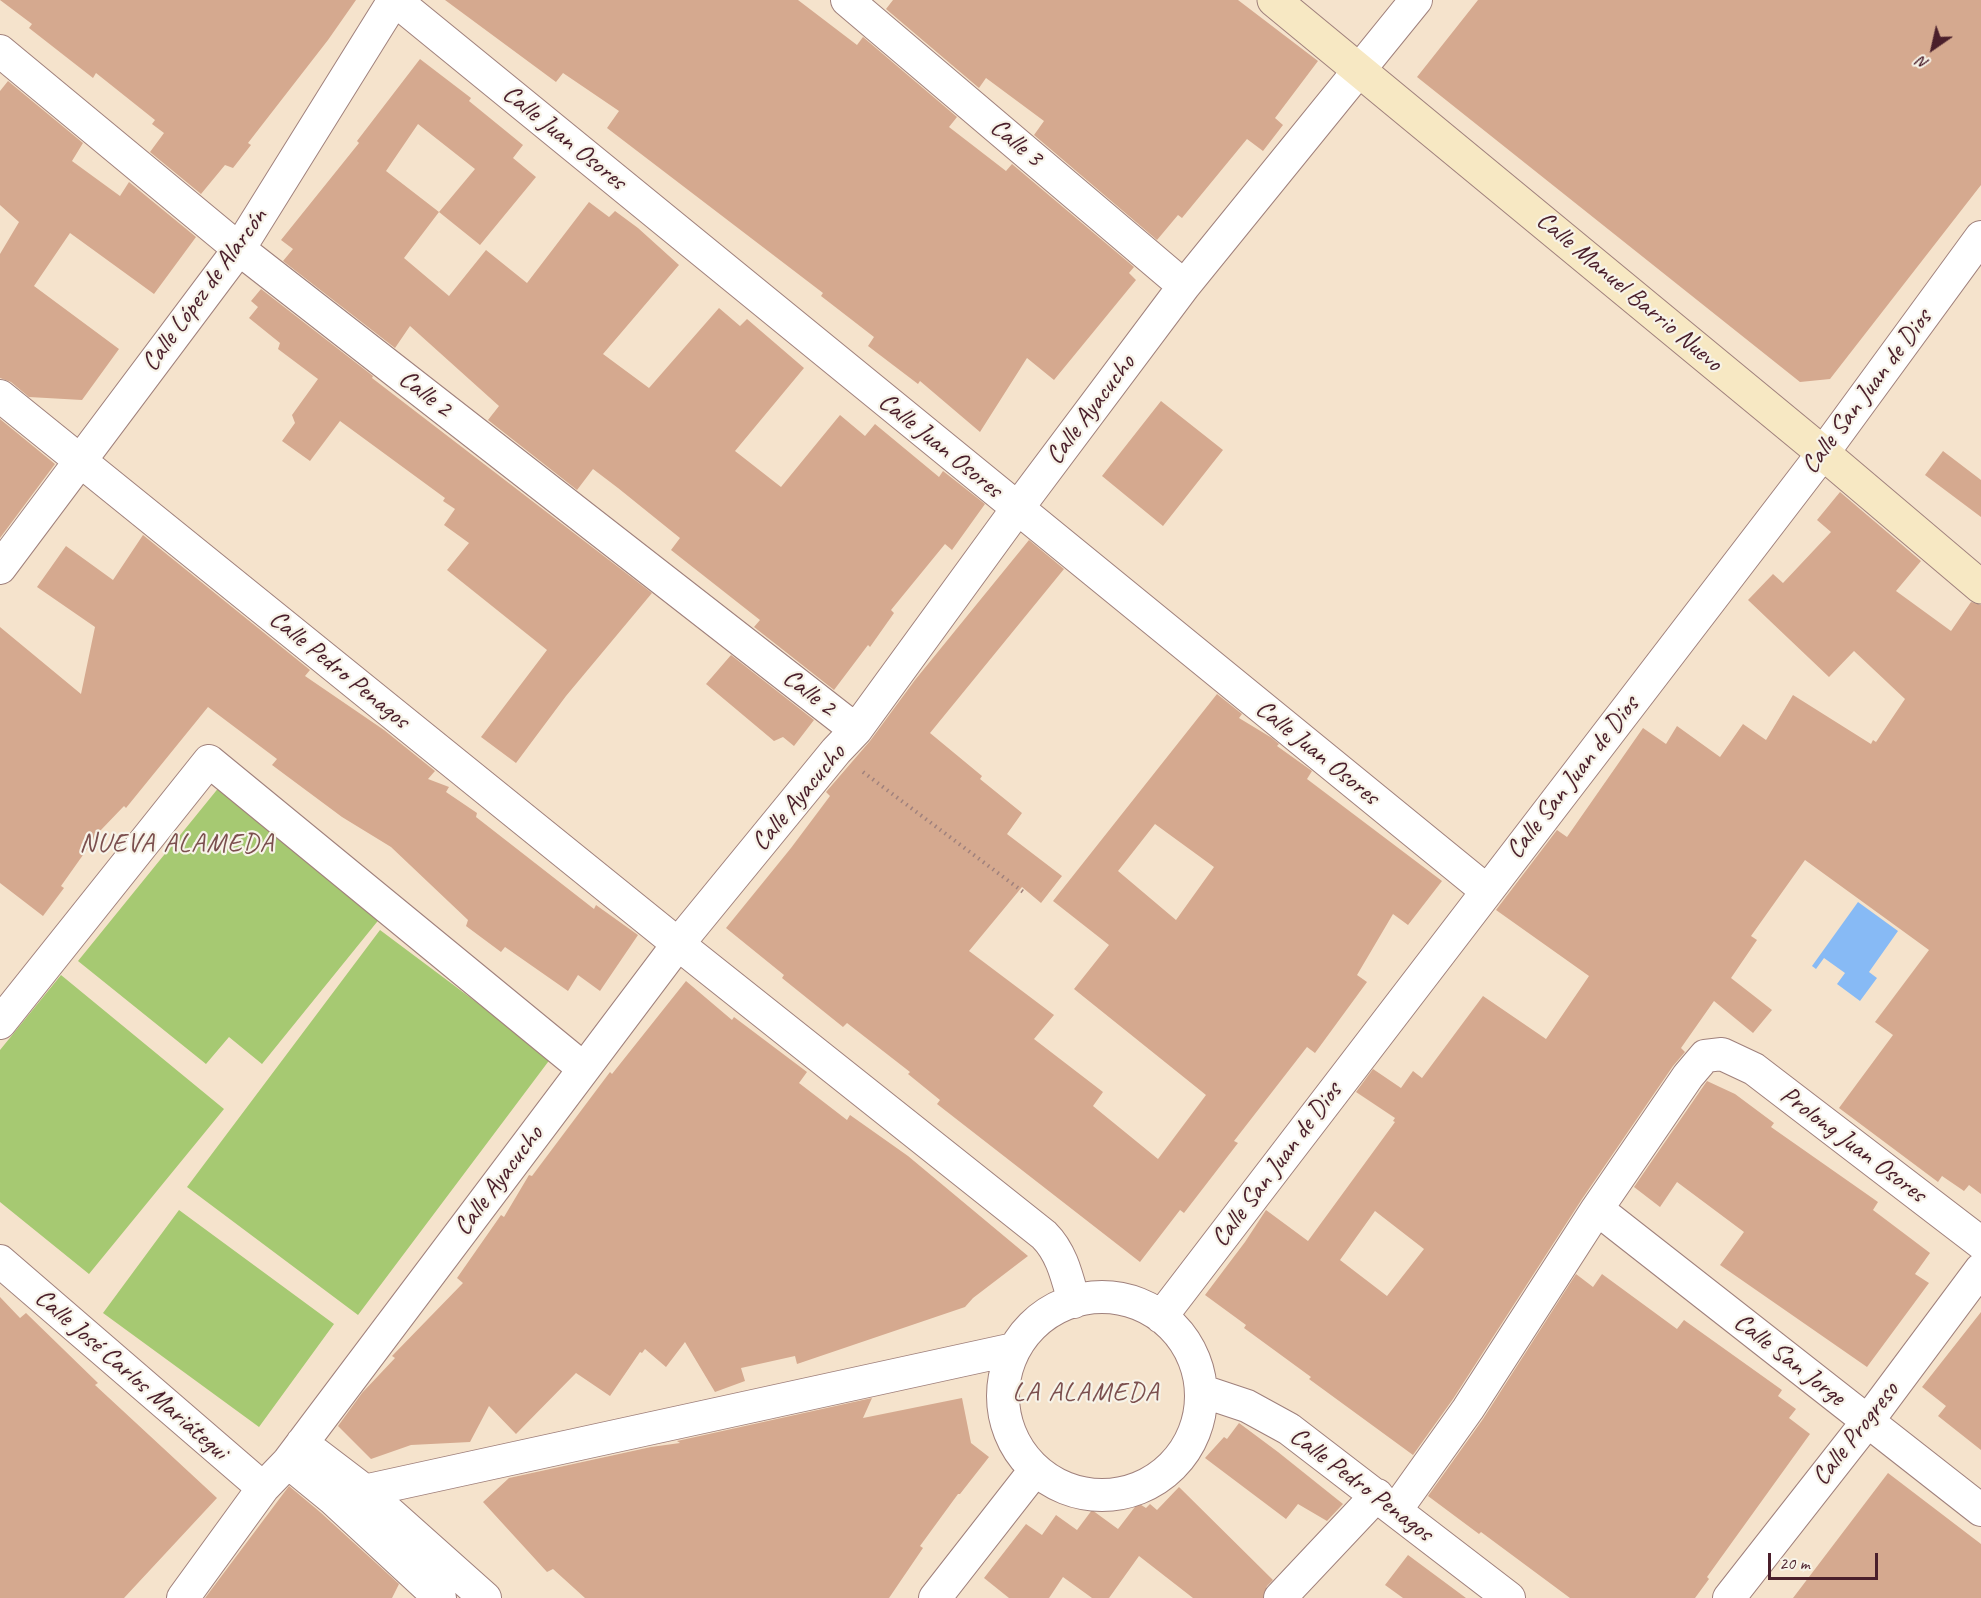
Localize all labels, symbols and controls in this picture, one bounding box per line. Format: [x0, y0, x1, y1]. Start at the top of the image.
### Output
north arrow [1903, 18, 1963, 78]
text: N [1913, 52, 1933, 74]
street label: Calle Juan Osores [496, 79, 632, 197]
street label: Calle 3 [983, 112, 1049, 174]
street label: Calle López de Alarcón [135, 202, 275, 378]
street label: Calle Manuel Barrio Nuevo [1530, 205, 1728, 379]
street label: Calle San Juan de Dios [1795, 304, 1939, 480]
street label: Calle Ayacucho [1040, 349, 1142, 471]
street label: Calle 2 [392, 364, 458, 424]
street label: Calle Juan Osores [872, 387, 1008, 505]
street label: Calle Pedro Penagos [263, 604, 415, 736]
street label: Calle 2 [776, 663, 842, 723]
street label: Calle San Juan de Dios [1500, 691, 1646, 865]
street label: Calle Juan Osores [1249, 694, 1385, 812]
street label: Calle Ayacucho [745, 738, 853, 858]
district label: NUEVA ALAMEDA [79, 828, 275, 860]
street label: Calle San Juan de Dios [1205, 1077, 1349, 1253]
street label: Prolong Juan Osores [1774, 1080, 1932, 1210]
street label: Calle Ayacucho [448, 1120, 550, 1242]
street label: Calle José Carlos Mariátegui [28, 1283, 234, 1467]
street label: Calle San Jorge [1727, 1307, 1851, 1413]
street label: Calle Progreso [1806, 1376, 1906, 1492]
district label: LA ALAMEDA [1013, 1377, 1159, 1409]
street label: Calle Pedro Penagos [1283, 1421, 1439, 1549]
scale bar [1771, 1541, 1880, 1579]
text: 20 m [1779, 1552, 1810, 1574]

